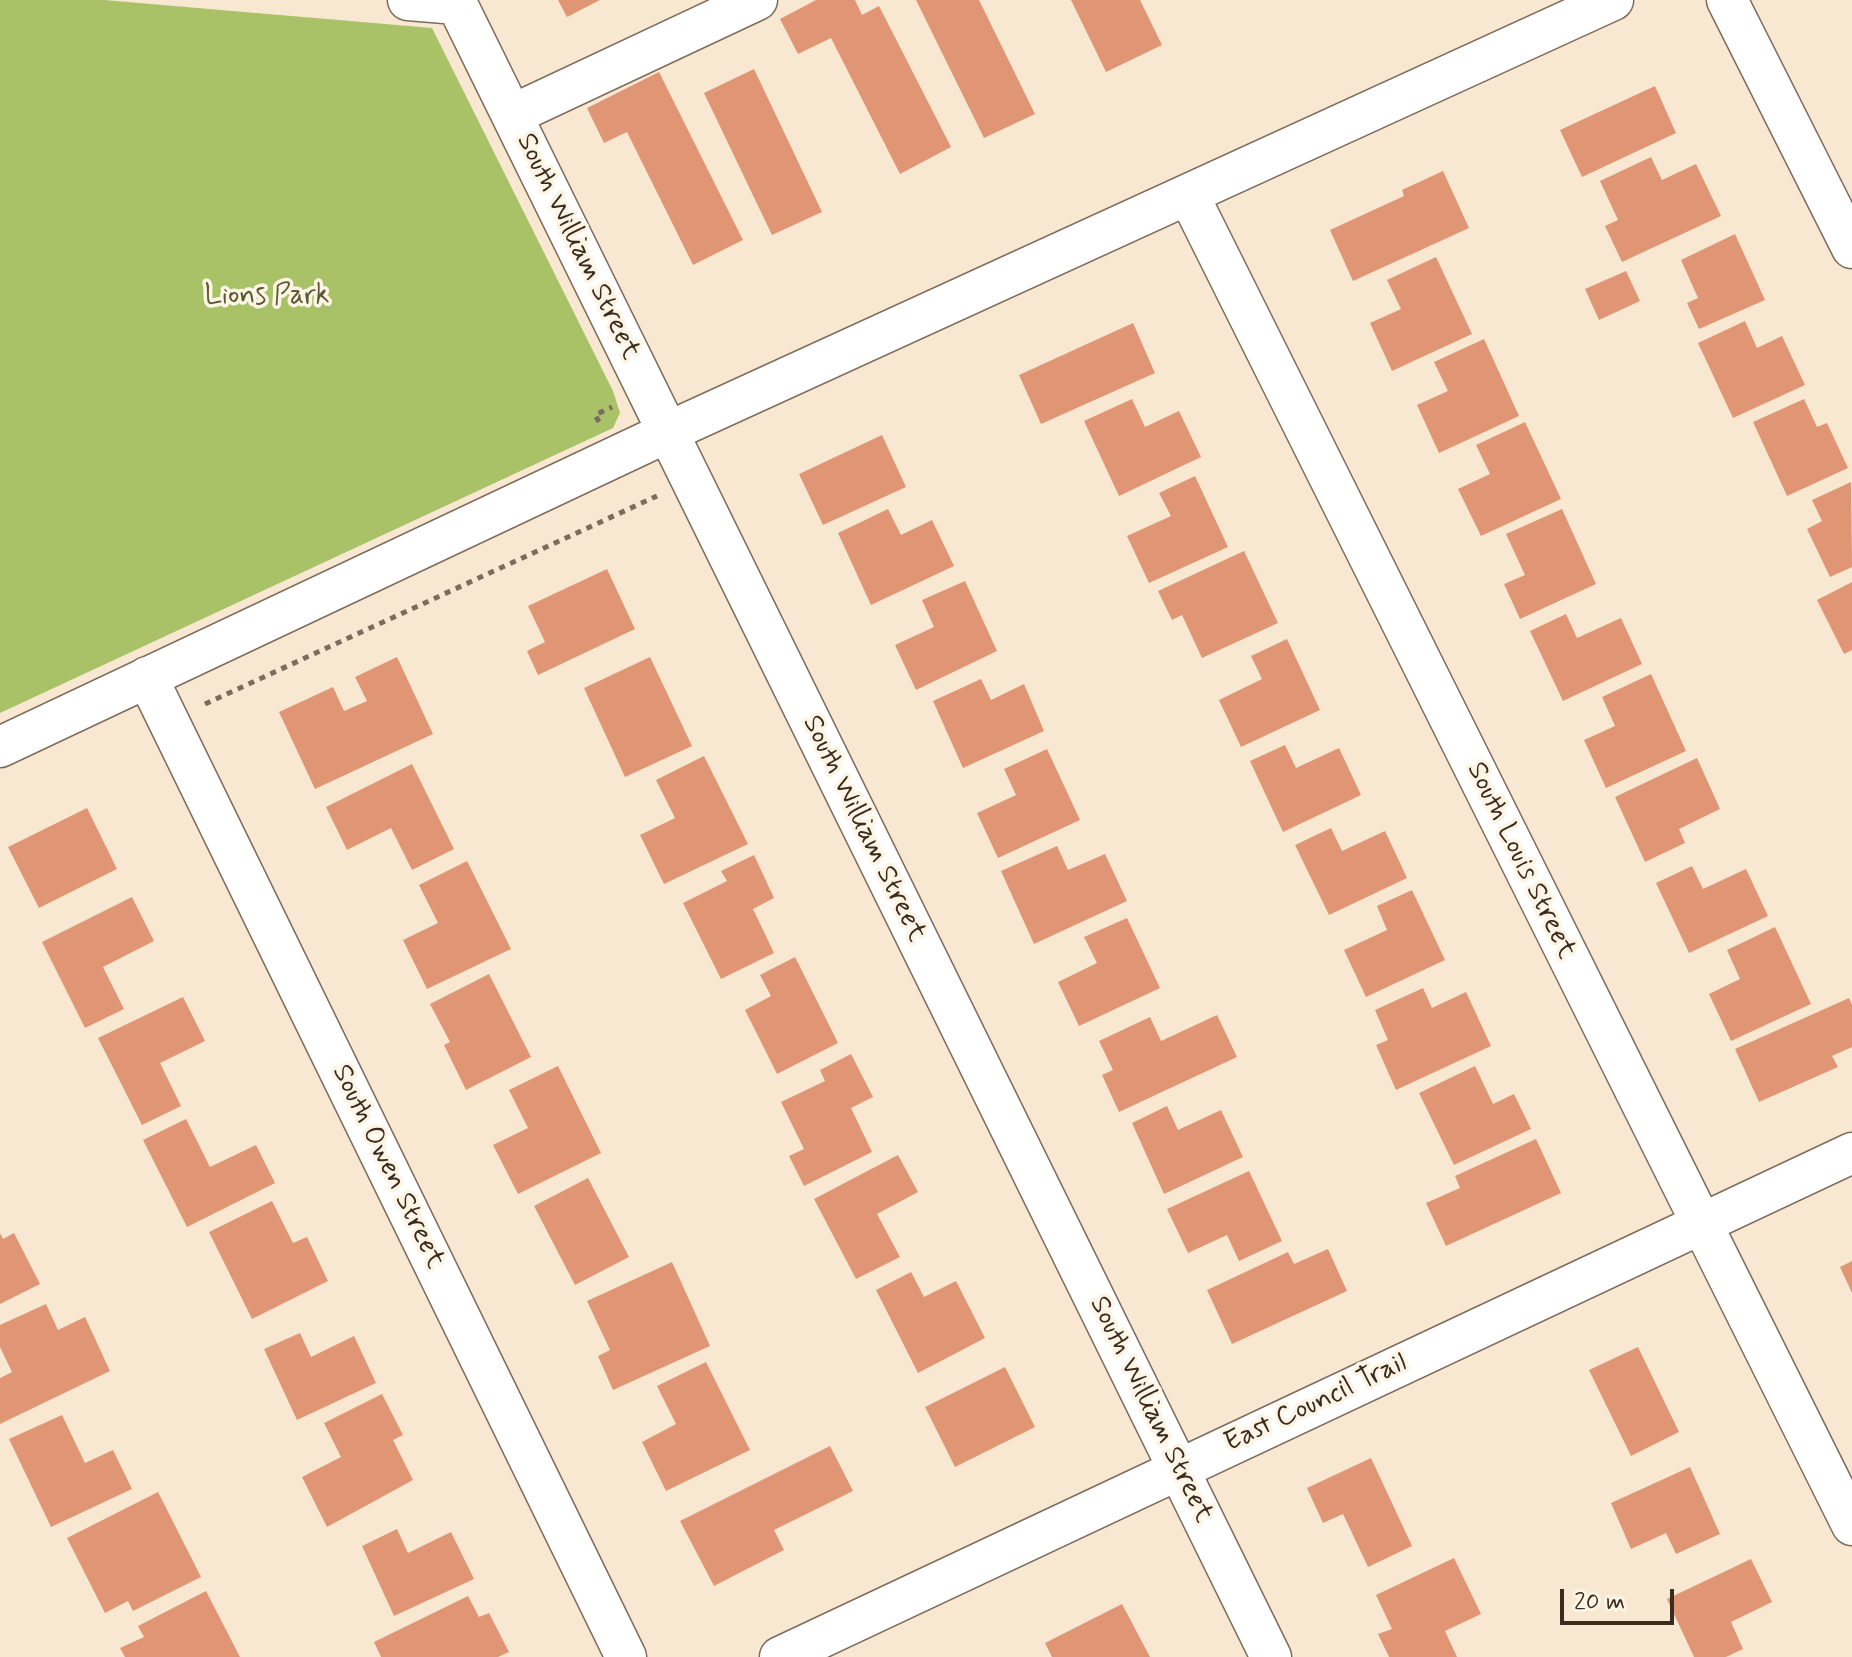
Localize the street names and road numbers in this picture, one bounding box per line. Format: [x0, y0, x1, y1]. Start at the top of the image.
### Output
street label: South William Street [508, 128, 646, 366]
street label: South William Street [794, 710, 932, 948]
street label: South Louis Street [1458, 757, 1582, 965]
street label: South Owen Street [323, 1060, 451, 1274]
street label: South William Street [1081, 1291, 1219, 1529]
street label: East Council Trail [1219, 1347, 1413, 1461]

